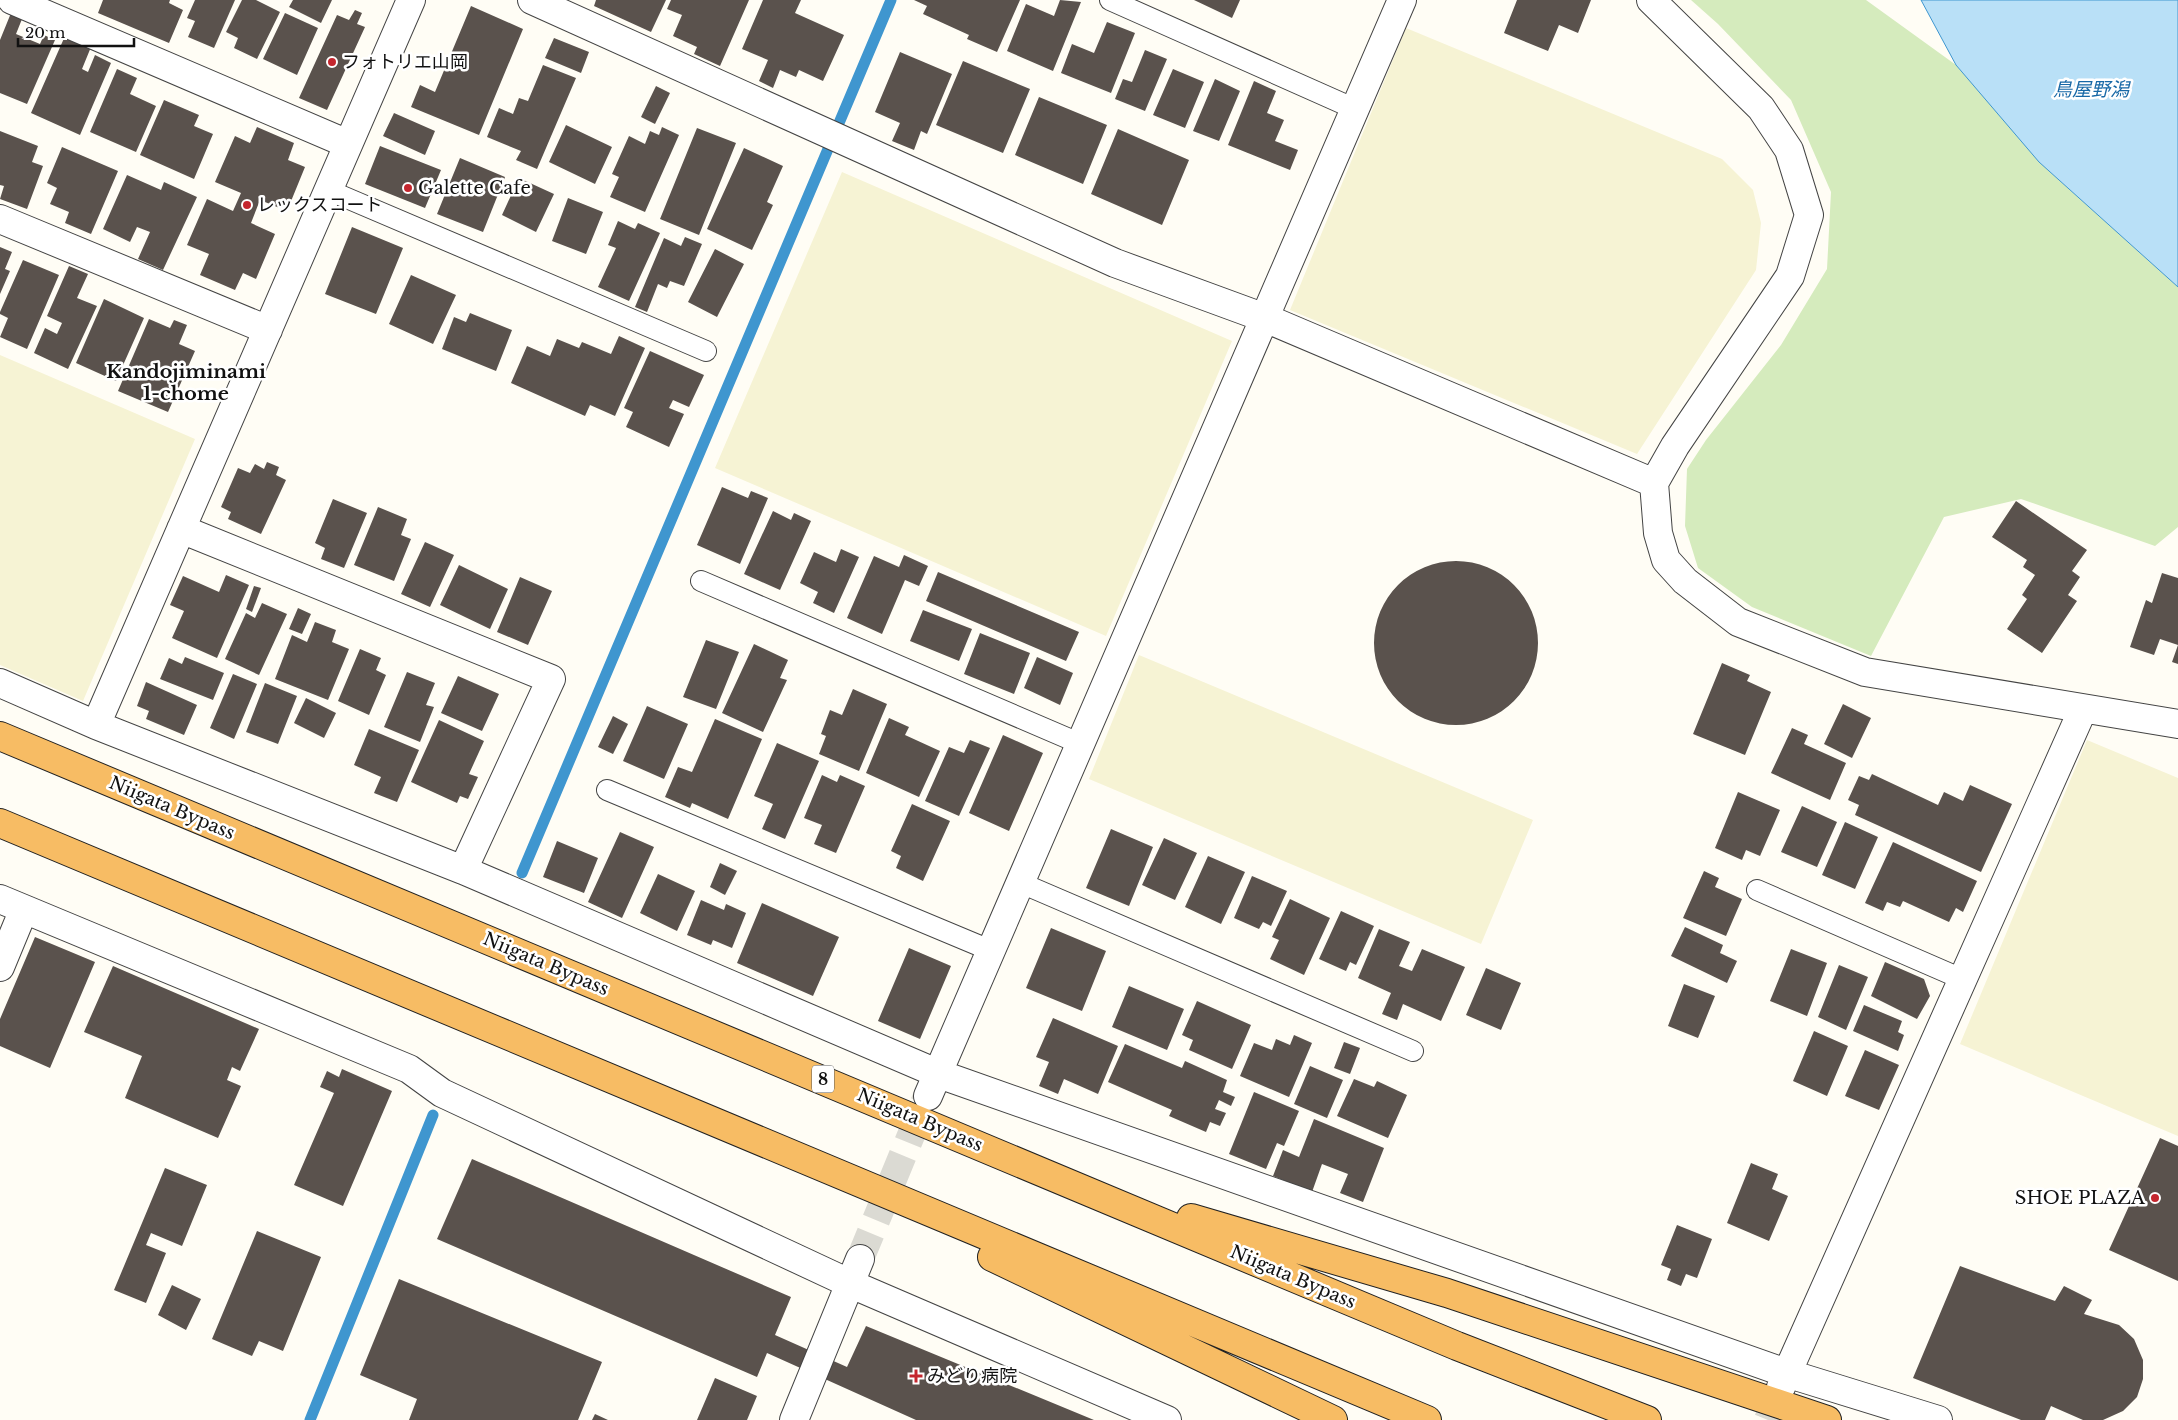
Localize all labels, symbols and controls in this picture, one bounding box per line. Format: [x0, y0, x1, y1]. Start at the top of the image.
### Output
scale bar [18, 15, 134, 47]
text: 20 m [25, 23, 65, 42]
place label: フォトリエ山岡 [342, 51, 468, 73]
marker: フォトリエ山岡 [326, 56, 338, 68]
water label: 鳥屋野潟 [2053, 78, 2131, 101]
place label: Galette Cafe [418, 177, 531, 199]
marker: Galette Cafe [402, 182, 414, 194]
place label: レックスコート [257, 194, 382, 216]
marker: レックスコート [241, 199, 253, 211]
district label: Kandojiminami 1-chome [106, 360, 266, 405]
street label: Niigata Bypass [106, 772, 238, 844]
street label: Niigata Bypass [480, 928, 612, 1000]
road number: 8 [812, 1066, 834, 1092]
street label: Niigata Bypass [854, 1084, 986, 1156]
place label: SHOE PLAZA [2015, 1187, 2146, 1209]
marker: SHOE PLAZA [2149, 1192, 2161, 1204]
street label: Niigata Bypass [1227, 1241, 1359, 1313]
place label: みどり病院 [927, 1365, 1017, 1387]
marker: みどり病院 [909, 1369, 923, 1383]

